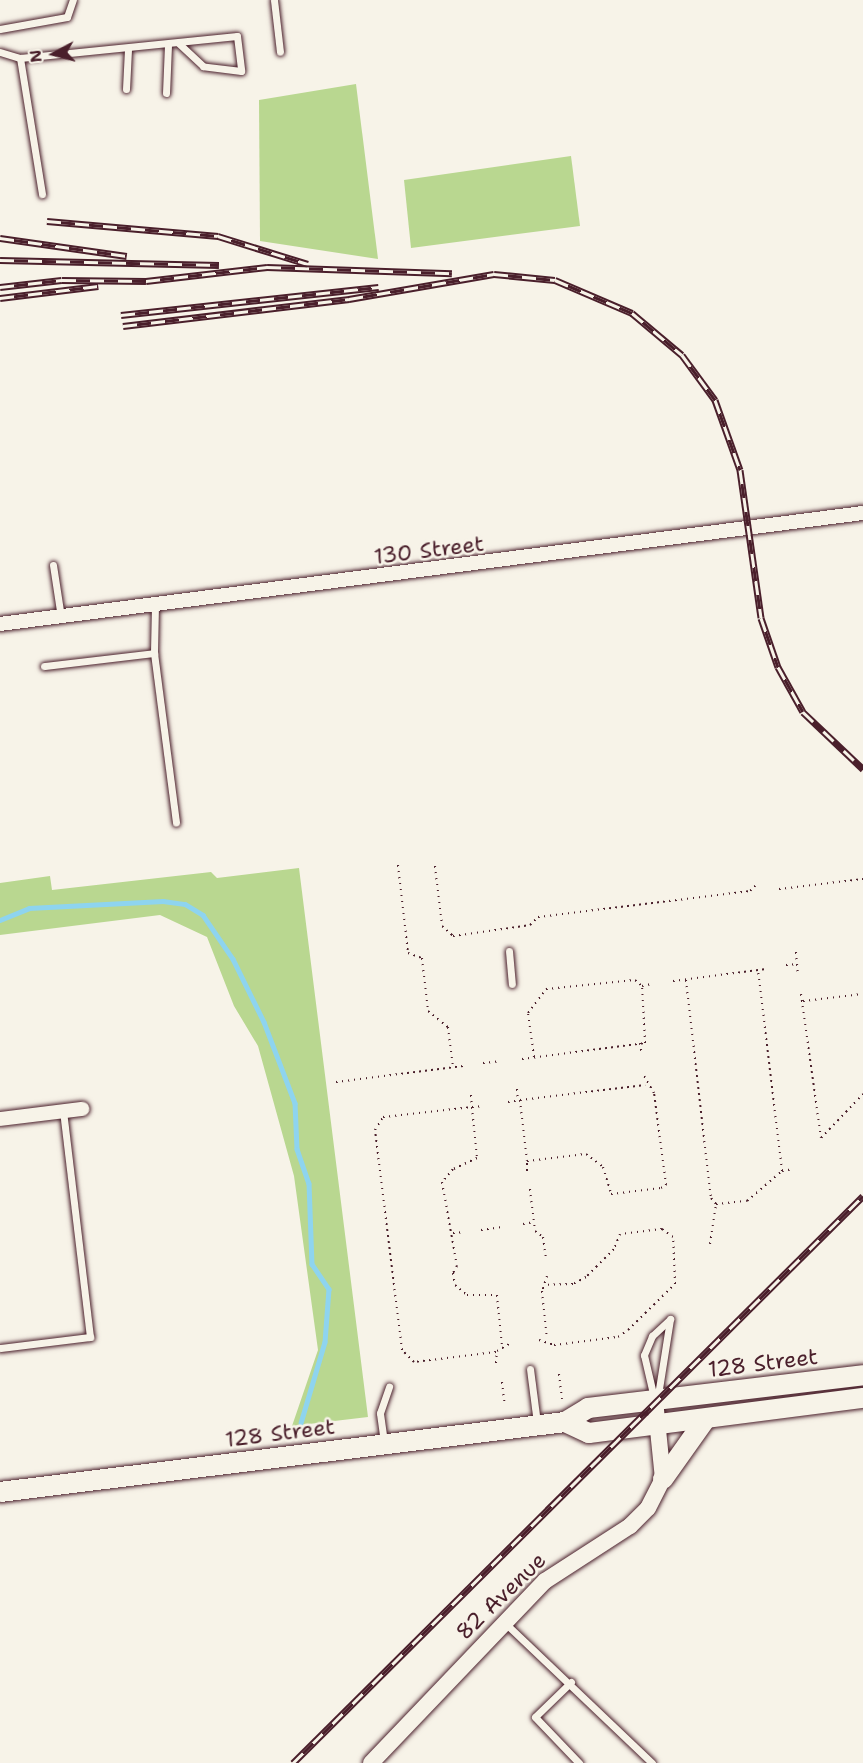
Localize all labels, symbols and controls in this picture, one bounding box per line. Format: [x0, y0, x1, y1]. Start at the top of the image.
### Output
north arrow [24, 24, 84, 84]
text: N [24, 49, 47, 64]
street label: 130 Street [372, 530, 486, 570]
street label: 128 Street [707, 1343, 819, 1383]
street label: 128 Street [224, 1413, 336, 1453]
street label: 82 Avenue [451, 1547, 551, 1645]

